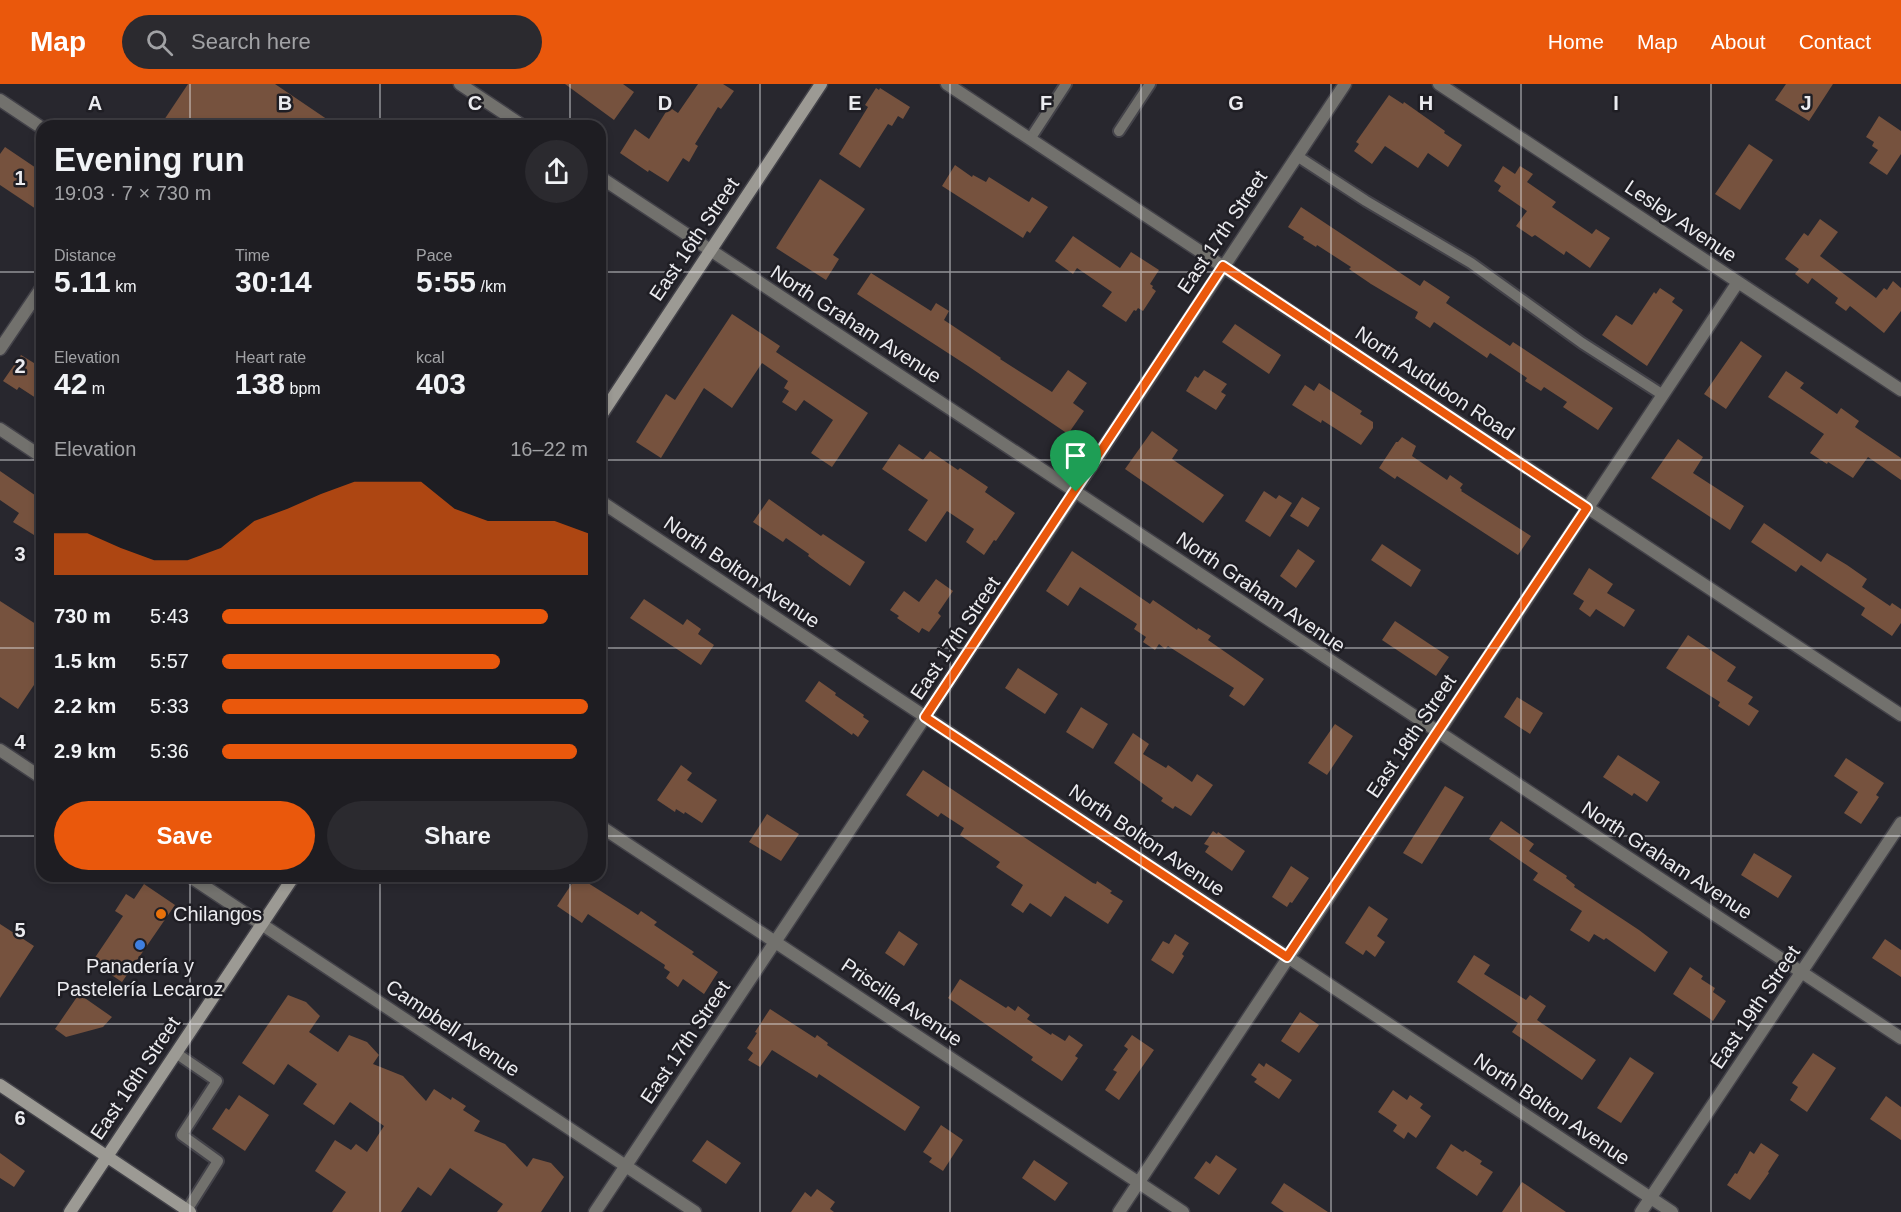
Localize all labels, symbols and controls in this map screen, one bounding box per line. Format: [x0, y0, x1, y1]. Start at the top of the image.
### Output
search box [122, 15, 542, 69]
text: Map [30, 26, 86, 57]
icon: search [143, 26, 176, 59]
text: Search here [191, 29, 311, 54]
text: Home [1548, 30, 1604, 53]
text: Map [1637, 30, 1678, 53]
text: About [1711, 30, 1766, 53]
text: Contact [1799, 30, 1871, 53]
text: A [88, 92, 102, 114]
text: B [278, 92, 292, 114]
text: C [468, 92, 482, 114]
text: D [658, 92, 672, 114]
text: E [848, 92, 862, 114]
text: F [1040, 92, 1052, 114]
text: G [1228, 92, 1244, 114]
text: H [1419, 92, 1433, 114]
text: I [1613, 92, 1619, 114]
text: J [1800, 92, 1812, 114]
button: share [525, 140, 588, 203]
text: Evening run [54, 141, 245, 178]
street label: East 17th Street [1173, 166, 1271, 298]
text: 1 [14, 167, 26, 189]
street label: East 16th Street [645, 173, 743, 305]
street label: Lesley Avenue [1621, 176, 1741, 266]
text: 19:03 · 7 × 730 m [54, 182, 211, 204]
text: Distance [54, 247, 116, 264]
text: Time [235, 247, 270, 264]
text: Pace [416, 247, 452, 264]
street label: North Graham Avenue [767, 261, 945, 387]
text: 5.11 [54, 265, 111, 298]
text: 30:14 [235, 265, 312, 298]
text: 5:55 [416, 265, 476, 298]
text: km [111, 278, 137, 295]
text: /km [476, 278, 506, 295]
street label: North Audubon Road [1351, 322, 1519, 444]
text: Elevation [54, 349, 120, 366]
text: Heart rate [235, 349, 306, 366]
text: kcal [416, 349, 444, 366]
text: 2 [14, 355, 26, 377]
text: 42 [54, 367, 87, 400]
text: 138 [235, 367, 285, 400]
text: 403 [416, 367, 466, 400]
text: m [87, 380, 105, 397]
text: bpm [285, 380, 321, 397]
pin [1050, 430, 1101, 492]
text: Elevation [54, 438, 136, 460]
text: 16–22 m [510, 438, 588, 460]
icon: arrive [1059, 439, 1092, 472]
street label: North Bolton Avenue [660, 512, 824, 632]
street label: North Graham Avenue [1173, 527, 1349, 657]
text: 3 [14, 543, 26, 565]
street label: East 17th Street [906, 572, 1004, 704]
text: 730 m [54, 605, 111, 627]
text: 5:43 [150, 605, 189, 627]
text: 1.5 km [54, 650, 116, 672]
text: 5:57 [150, 650, 189, 672]
street label: East 18th Street [1362, 670, 1460, 802]
text: 2.2 km [54, 695, 116, 717]
text: 5:33 [150, 695, 189, 717]
text: 4 [14, 731, 26, 753]
text: 2.9 km [54, 740, 116, 762]
text: 5:36 [150, 740, 189, 762]
street label: North Bolton Avenue [1065, 780, 1229, 900]
street label: North Graham Avenue [1578, 797, 1756, 923]
button: Save [54, 801, 315, 870]
button: Share [327, 801, 588, 870]
place label: Chilangos [173, 903, 262, 925]
marker: Chilangos [154, 907, 168, 921]
text: 5 [14, 919, 26, 941]
marker: Panadería y Pastelería Lecaroz [133, 938, 147, 952]
street label: East 19th Street [1706, 941, 1804, 1073]
street label: Priscilla Avenue [837, 954, 967, 1050]
place label: Panadería y Pastelería Lecaroz [57, 955, 223, 1000]
street label: Campbell Avenue [382, 975, 524, 1081]
street label: East 17th Street [636, 976, 734, 1108]
street label: East 16th Street [86, 1012, 184, 1144]
street label: North Bolton Avenue [1470, 1049, 1634, 1169]
text: 6 [14, 1107, 26, 1129]

